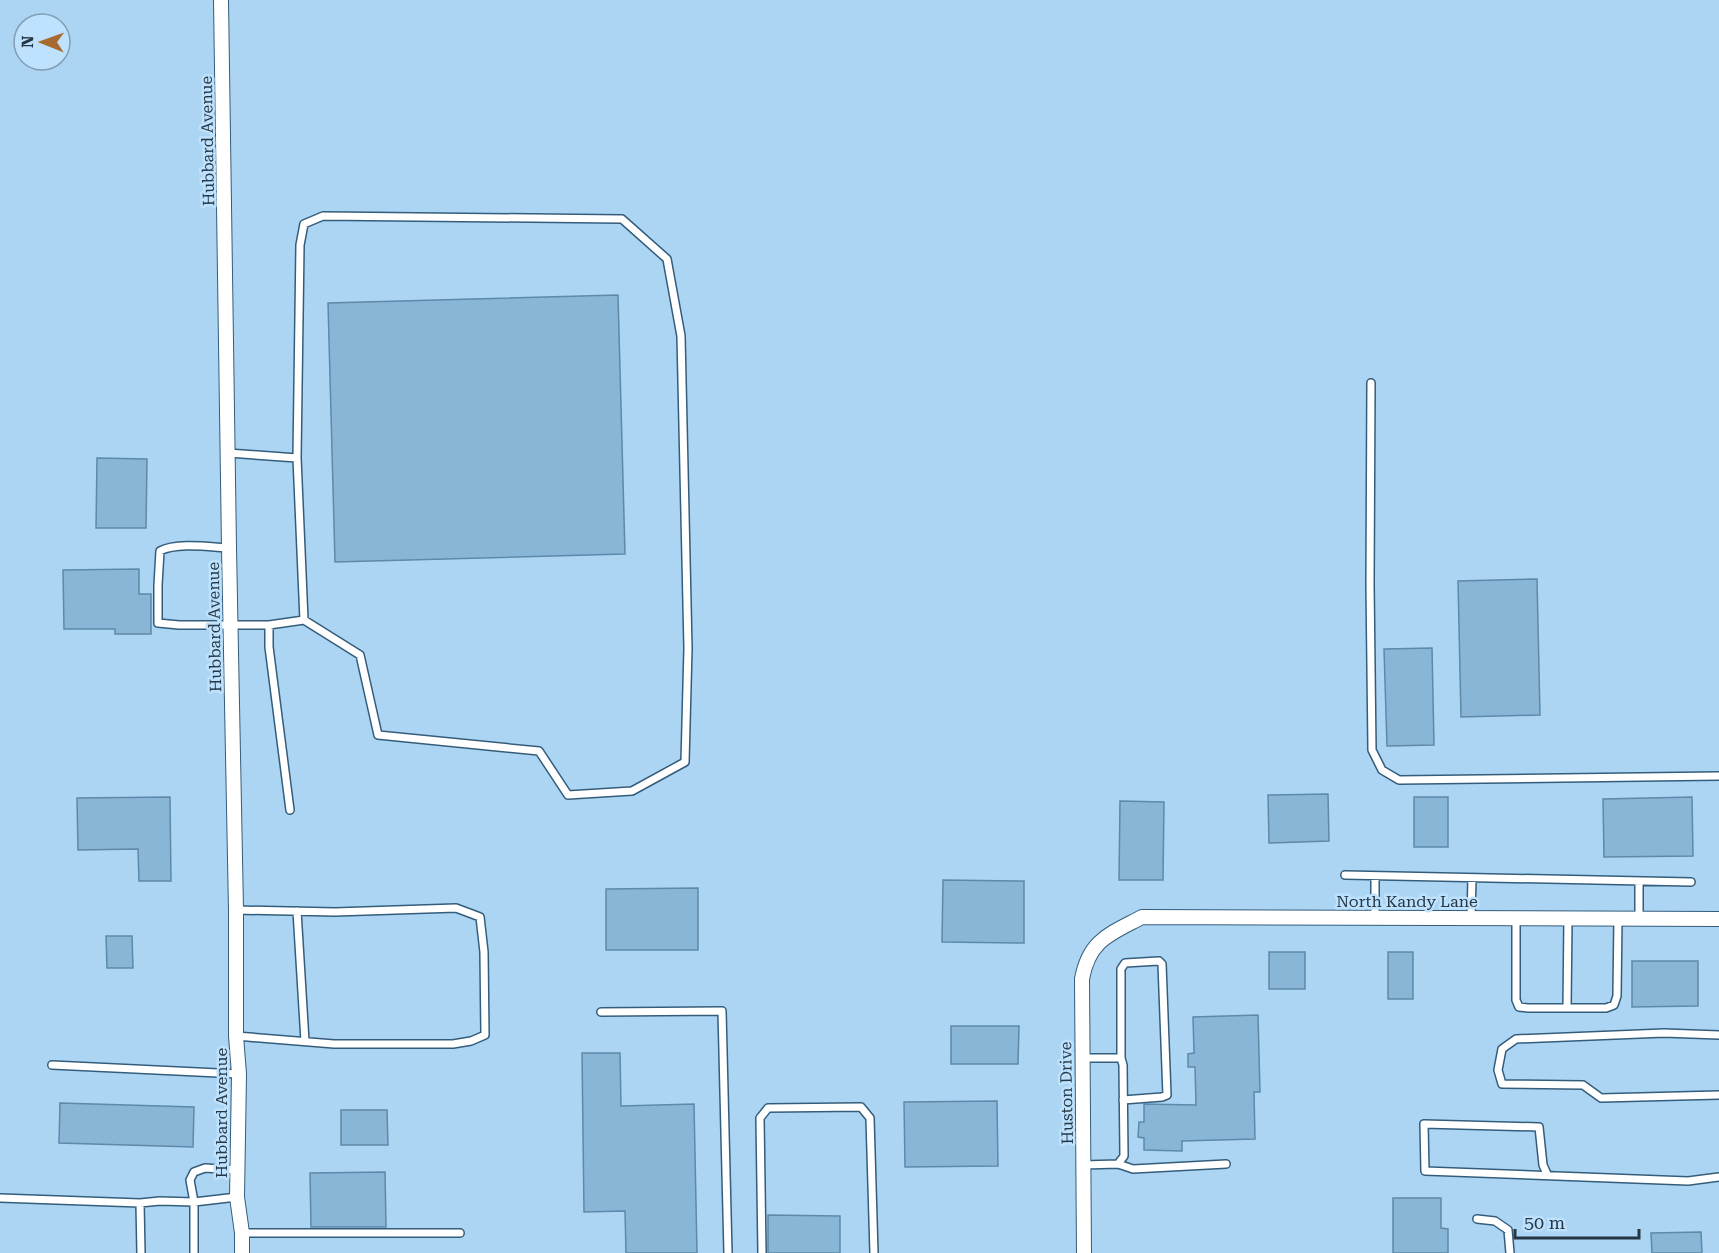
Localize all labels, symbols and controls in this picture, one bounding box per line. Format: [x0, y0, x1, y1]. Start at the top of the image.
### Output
north arrow [12, 12, 72, 72]
text: N [18, 35, 37, 48]
street label: Hubbard Avenue [197, 75, 218, 206]
street label: Hubbard Avenue [204, 561, 225, 692]
street label: North Kandy Lane [1336, 892, 1478, 911]
street label: Huston Drive [1056, 1041, 1077, 1144]
street label: Hubbard Avenue [212, 1048, 231, 1178]
scale bar [1515, 1202, 1640, 1240]
text: 50 m [1524, 1212, 1565, 1233]

